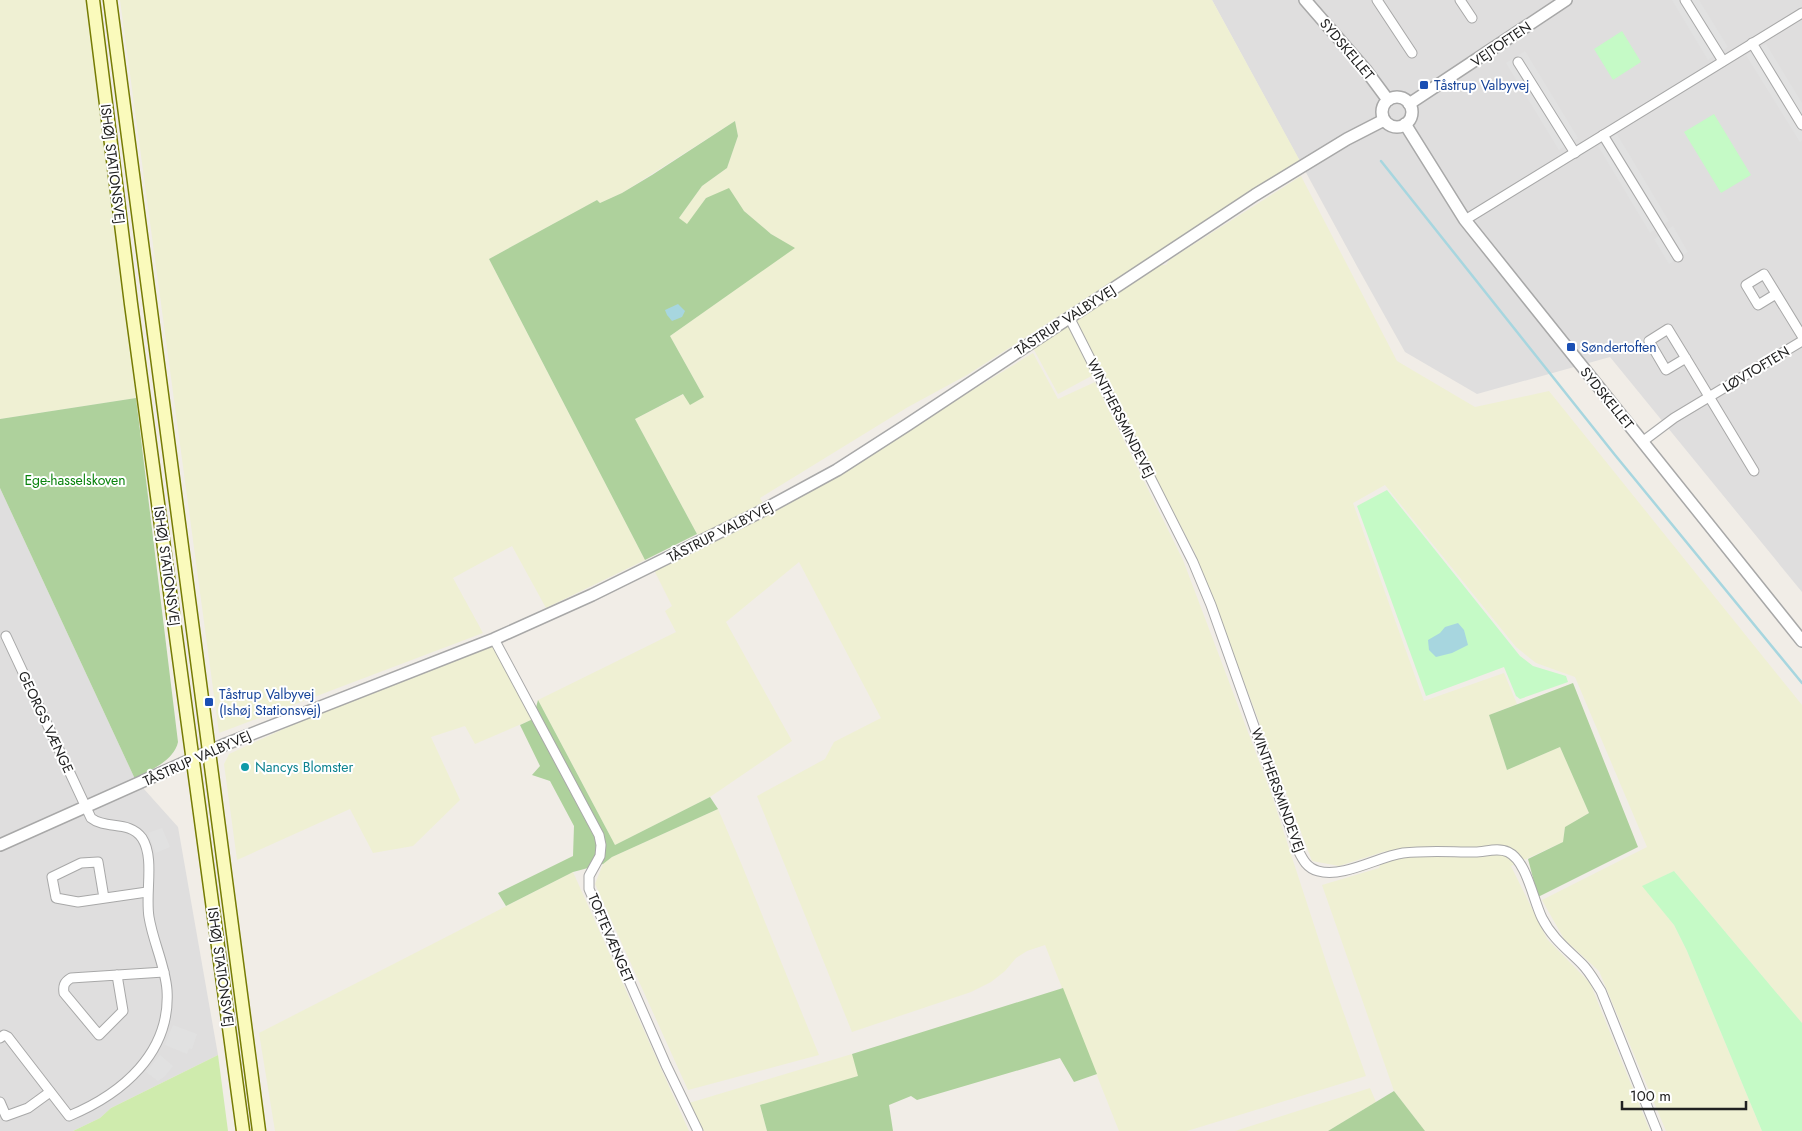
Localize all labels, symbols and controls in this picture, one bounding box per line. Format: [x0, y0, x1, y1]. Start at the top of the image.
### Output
street label: SYDSKELLET [1315, 14, 1379, 85]
street label: VEJTOFTEN [1467, 16, 1535, 72]
place label: Tåstrup Valbyvej [1434, 75, 1529, 95]
marker: Tåstrup Valbyvej [1418, 79, 1430, 91]
street label: ISHØJ STATIONSVEJ [96, 103, 130, 225]
street label: TÅSTRUP VALBYVEJ [1011, 280, 1119, 360]
place label: Søndertoften [1581, 337, 1657, 357]
marker: Søndertoften [1565, 341, 1577, 353]
street label: LØVTOFTEN [1719, 341, 1793, 397]
street label: WINTHERSMINDEVEJ [1082, 355, 1160, 481]
street label: SYDSKELLET [1576, 363, 1639, 434]
park label: Ege-hasselskoven [24, 470, 126, 490]
street label: TÅSTRUP VALBYVEJ [664, 497, 776, 567]
street label: ISHØJ STATIONSVEJ [149, 505, 185, 627]
street label: GEORGS VÆNGE [14, 668, 78, 776]
place label: Tåstrup Valbyvej (Ishøj Stationsvej) [219, 684, 321, 720]
marker: Tåstrup Valbyvej (Ishøj Stationsvej) [203, 696, 215, 708]
street label: TÅSTRUP VALBYVEJ [140, 725, 254, 791]
street label: WINTHERSMINDEVEJ [1246, 725, 1310, 855]
place label: Nancys Blomster [255, 757, 353, 777]
marker: Nancys Blomster [239, 761, 251, 773]
street label: TOFTEVÆNGET [583, 890, 639, 986]
street label: ISHØJ STATIONSVEJ [203, 906, 239, 1028]
scale bar [1622, 1078, 1746, 1110]
text: 100 m [1630, 1085, 1671, 1107]

